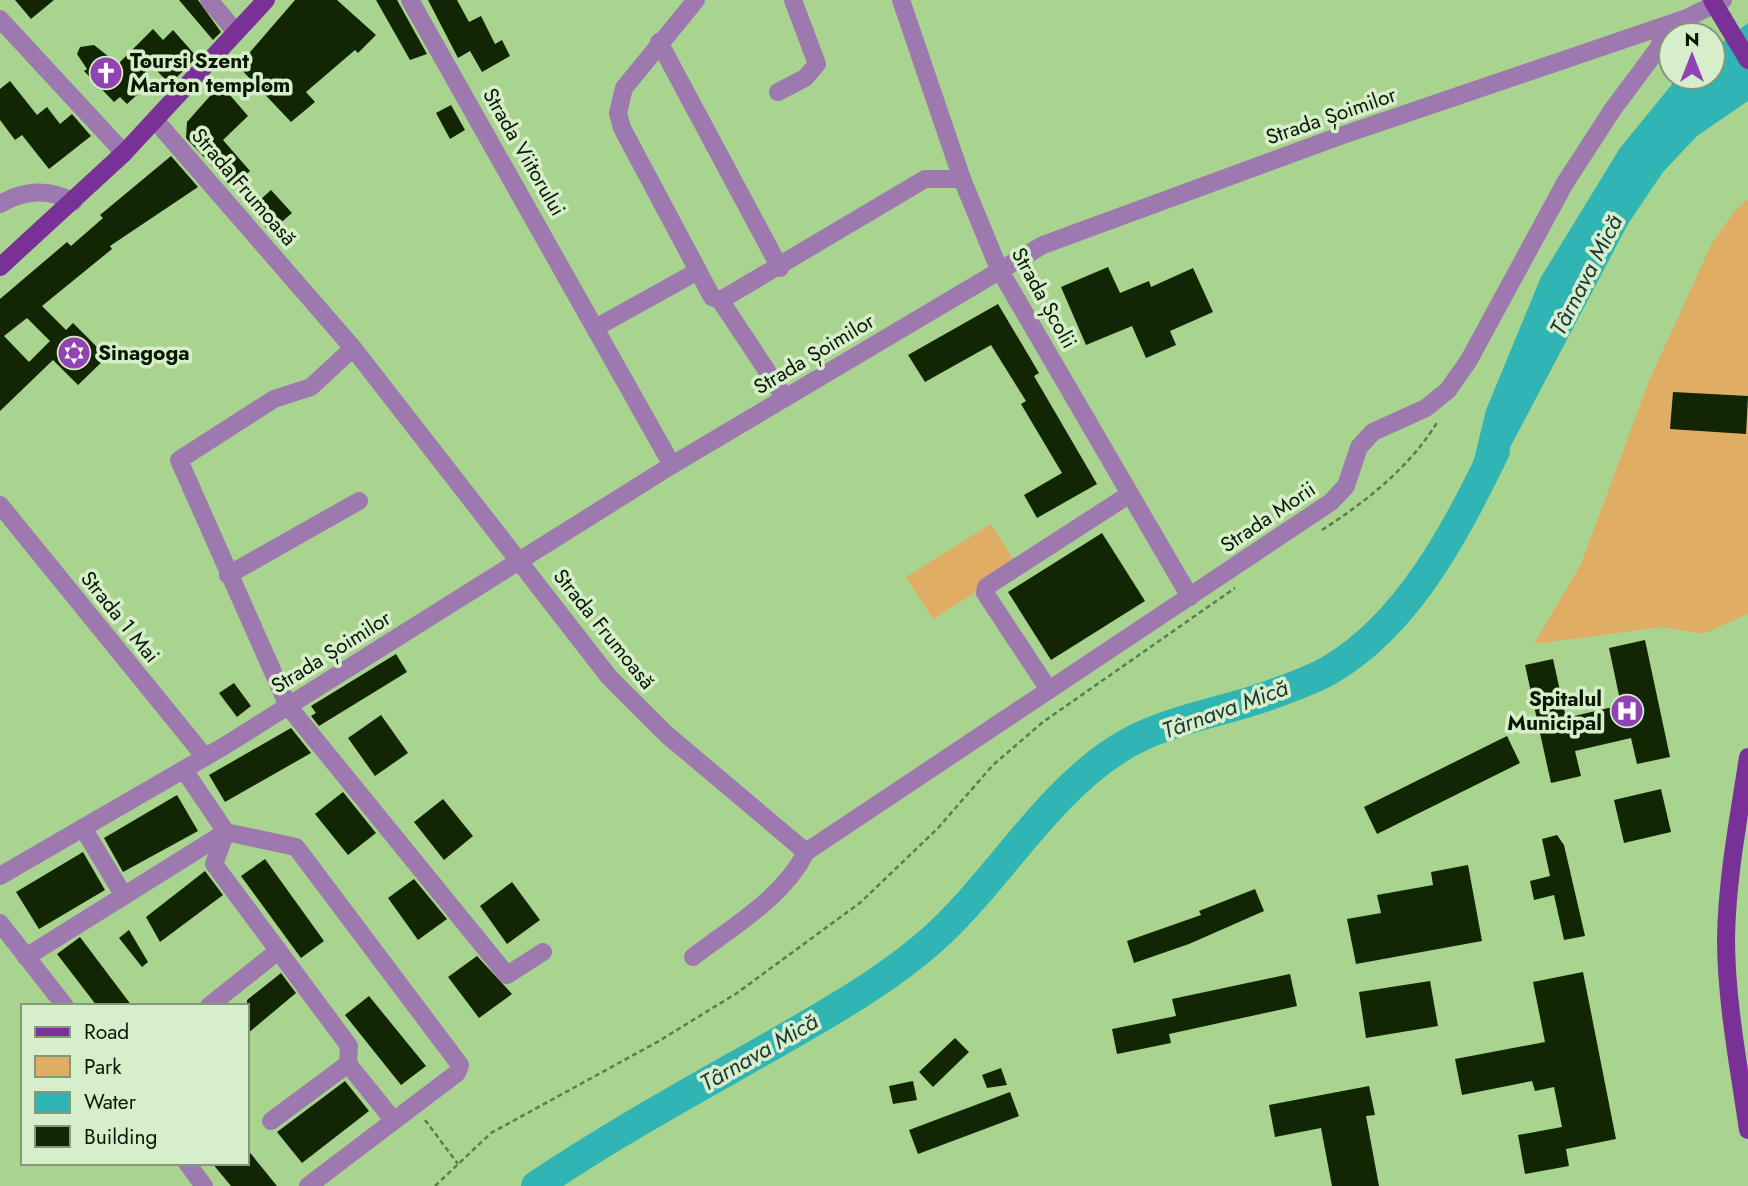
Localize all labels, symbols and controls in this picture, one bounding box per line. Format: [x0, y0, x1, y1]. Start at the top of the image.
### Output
north arrow [1657, 21, 1727, 91]
text: N [1684, 26, 1700, 53]
place label: Toursi Szent Marton templom [130, 46, 290, 100]
church icon: Toursi Szent Marton templom [87, 54, 125, 92]
street label: Strada Șoimilor [1262, 79, 1401, 152]
street label: Strada Viitorului [475, 83, 573, 221]
street label: Strada Frumoasă [184, 122, 304, 252]
water label: Târnava Mică [1541, 208, 1631, 341]
street label: Strada Școlii [1004, 242, 1084, 354]
street label: Strada Șoimilor [748, 306, 881, 402]
synagogue icon: Sinagoga [55, 334, 93, 372]
place label: Sinagoga [98, 338, 190, 368]
street label: Strada Morii [1215, 474, 1321, 560]
street label: Strada Frumoasă [546, 562, 662, 696]
street label: Strada 1 Mai [74, 565, 166, 669]
street label: Strada Șoimilor [265, 603, 397, 701]
water label: Târnava Mică [1157, 670, 1293, 748]
place label: Spitalul Municipal [1507, 684, 1602, 738]
hospital icon: Spitalul Municipal [1608, 692, 1646, 730]
legend [21, 1004, 248, 1165]
water label: Târnava Mică [693, 1004, 825, 1100]
text: Road [84, 1017, 129, 1047]
text: Park [84, 1052, 122, 1082]
text: Water [84, 1087, 137, 1117]
text: Building [84, 1122, 157, 1152]

